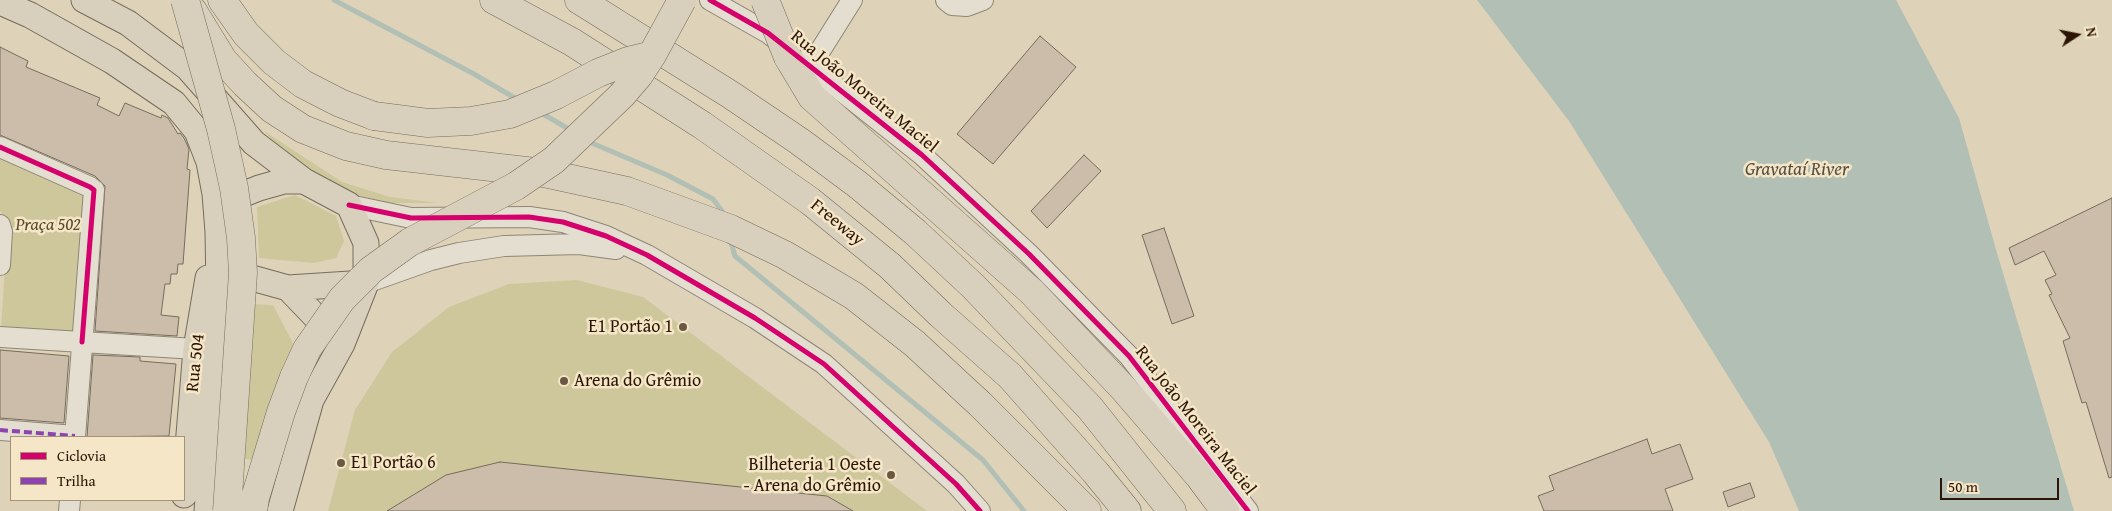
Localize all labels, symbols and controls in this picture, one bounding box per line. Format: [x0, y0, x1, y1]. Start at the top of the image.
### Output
north arrow [2052, 10, 2102, 60]
street label: Rua João Moreira Maciel [786, 26, 942, 158]
text: N [2081, 26, 2102, 39]
water label: Gravataí River [1745, 159, 1849, 181]
street label: Freeway [806, 195, 868, 251]
park label: Praça 502 [15, 214, 81, 236]
place label: E1 Portão 1 [588, 316, 673, 338]
marker: E1 Portão 1 [677, 321, 689, 333]
street label: Rua 504 [182, 333, 210, 393]
street label: Rua João Moreira Maciel [1130, 342, 1260, 500]
place label: Arena do Grêmio [574, 370, 701, 392]
marker: Arena do Grêmio [558, 375, 570, 387]
legend [10, 436, 185, 501]
text: Ciclovia [57, 445, 106, 466]
place label: E1 Portão 6 [351, 452, 436, 474]
place label: Bilheteria 1 Oeste - Arena do Grêmio [744, 454, 881, 496]
marker: E1 Portão 6 [335, 457, 347, 469]
scale bar [1942, 468, 2061, 500]
marker: Bilheteria 1 Oeste - Arena do Grêmio [885, 469, 897, 481]
text: Trilha [57, 470, 96, 491]
text: 50 m [1948, 476, 1978, 497]

